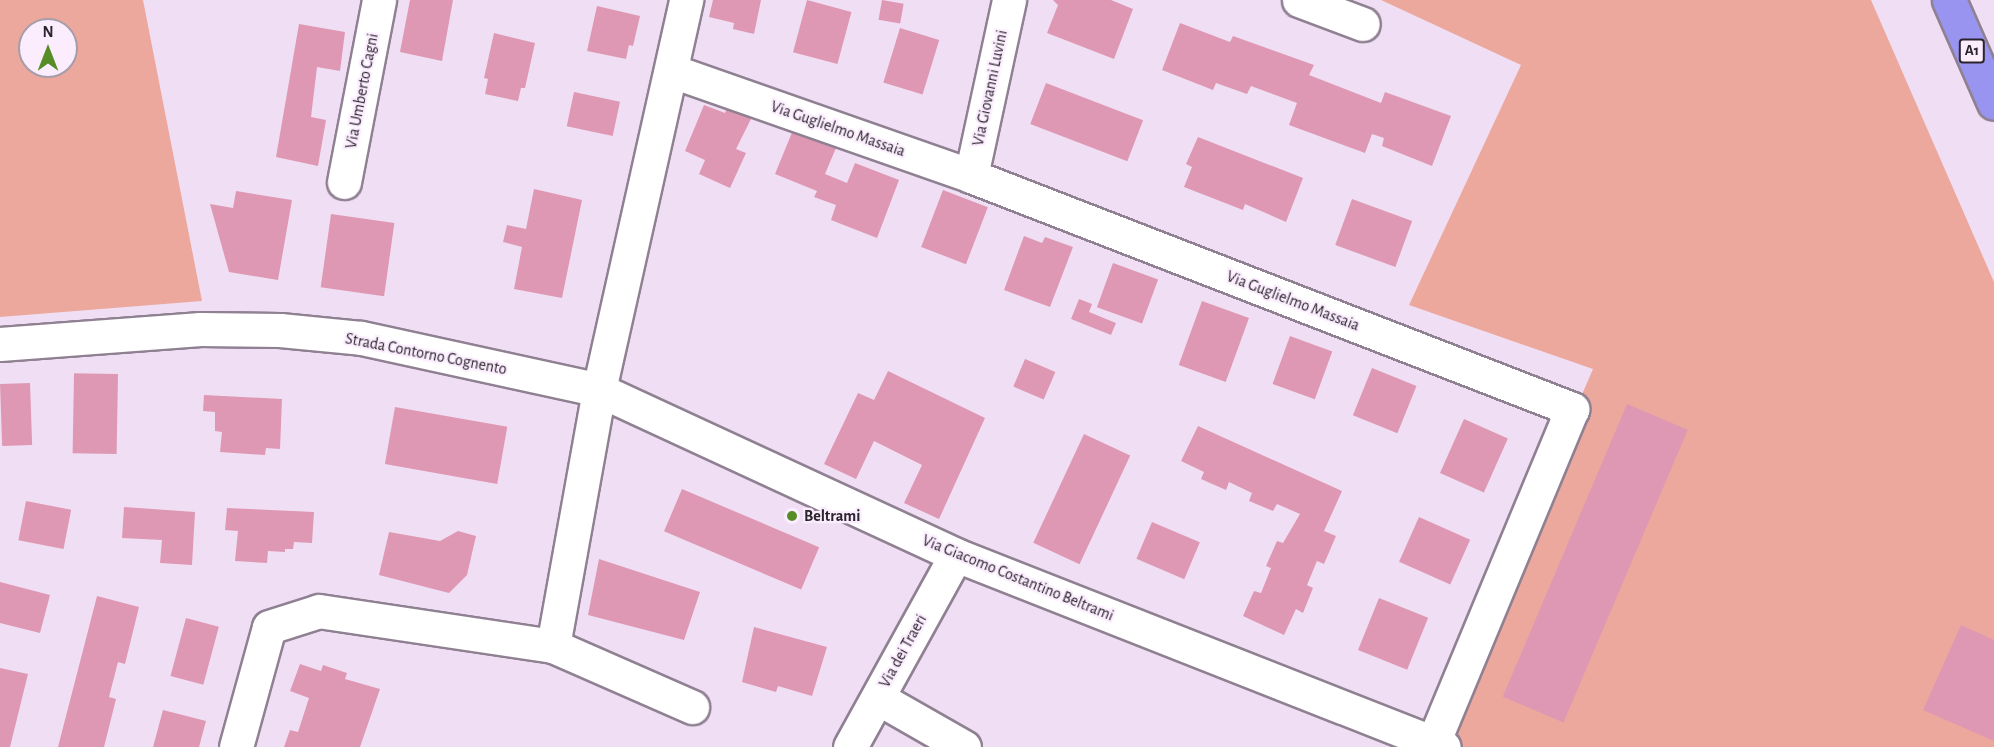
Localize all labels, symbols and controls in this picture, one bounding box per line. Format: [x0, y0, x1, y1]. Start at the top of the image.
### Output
north arrow [18, 18, 78, 78]
text: N [42, 24, 54, 40]
street label: Via Giovanni Luvini [968, 28, 1012, 148]
street label: Via Umberto Cagni [341, 32, 383, 150]
road number: A1 [1958, 39, 1986, 63]
street label: Via Guglielmo Massaia [768, 97, 908, 161]
street label: Via Guglielmo Massaia [1224, 267, 1362, 335]
street label: Strada Contorno Cognento [344, 329, 508, 379]
place label: Beltrami [804, 506, 860, 526]
marker: Beltrami [785, 509, 799, 523]
street label: Via Giacomo Costantino Beltrami [919, 531, 1117, 625]
street label: Via dei Traeri [875, 611, 931, 691]

